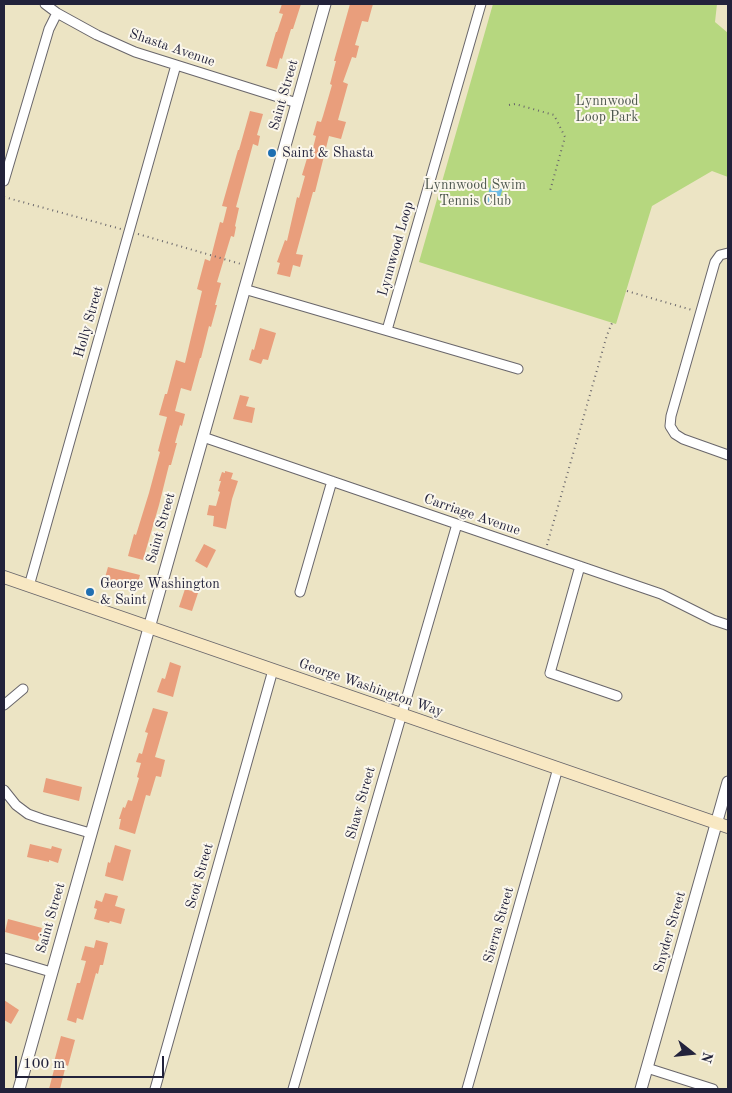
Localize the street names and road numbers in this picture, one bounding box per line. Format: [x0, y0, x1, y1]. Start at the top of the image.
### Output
street label: Shasta Avenue [127, 25, 217, 71]
street label: Saint Street [266, 58, 302, 132]
street label: Lynnwood Loop [374, 200, 418, 298]
street label: Holly Street [71, 284, 107, 360]
street label: Saint Street [143, 491, 179, 565]
street label: Carriage Avenue [422, 491, 522, 539]
street label: George Washington Way [297, 655, 445, 721]
street label: Shaw Street [343, 765, 379, 841]
street label: Scot Street [183, 841, 217, 911]
street label: Saint Street [33, 881, 69, 955]
street label: Sierra Street [480, 885, 518, 965]
street label: Snyder Street [650, 890, 690, 974]

